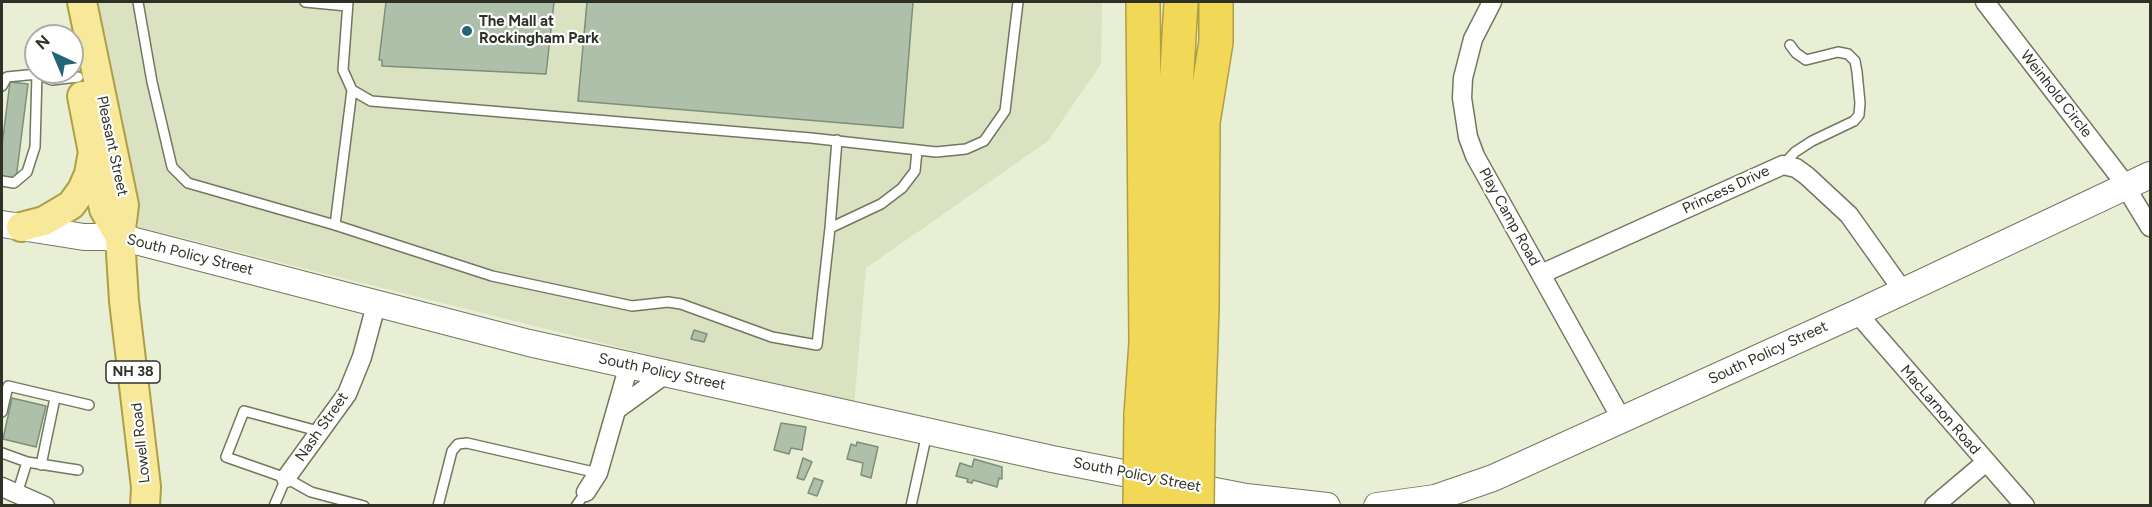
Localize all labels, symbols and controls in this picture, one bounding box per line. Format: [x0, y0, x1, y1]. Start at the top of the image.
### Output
place label: The Mall at Rockingham Park [479, 13, 599, 48]
north arrow [24, 24, 84, 84]
marker: The Mall at Rockingham Park [460, 24, 474, 38]
text: N [31, 31, 54, 53]
street label: Weinhold Circle [2016, 47, 2096, 141]
street label: Pleasant Street [93, 94, 131, 198]
street label: Princess Drive [1680, 162, 1772, 218]
street label: Play Camp Road [1475, 165, 1543, 269]
street label: South Policy Street [125, 231, 255, 279]
street label: South Policy Street [1705, 317, 1831, 389]
street label: South Policy Street [597, 350, 727, 394]
road number: NH 38 [106, 361, 160, 383]
street label: MacLarnon Road [1896, 362, 1984, 458]
street label: Nash Street [292, 389, 352, 465]
street label: Lowell Road [128, 402, 154, 484]
street label: South Policy Street [1072, 454, 1202, 496]

